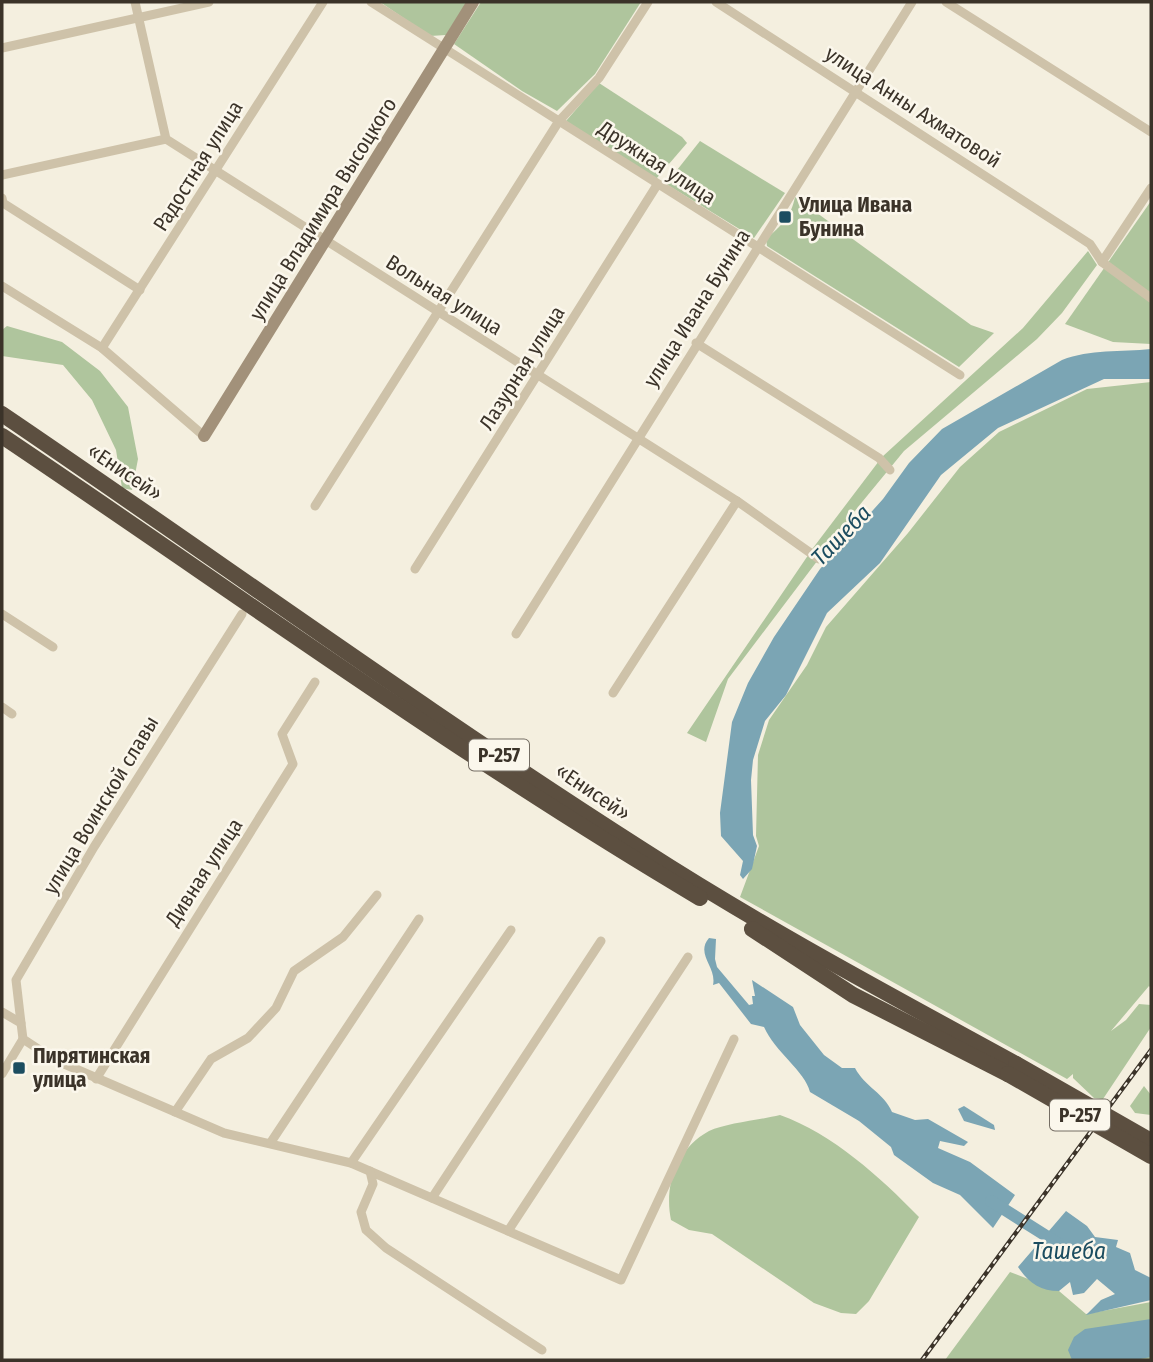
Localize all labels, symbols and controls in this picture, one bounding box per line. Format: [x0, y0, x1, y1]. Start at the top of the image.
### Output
street label: улица Анны Ахматовой [820, 40, 1006, 174]
street label: улица Владимира Высоцкого [244, 93, 402, 325]
street label: Радостная улица [148, 96, 248, 236]
street label: Дружная улица [592, 115, 721, 211]
place label: Улица Ивана Бунина [798, 192, 912, 242]
marker: Улица Ивана Бунина [777, 209, 793, 225]
street label: улица Ивана Бунина [638, 224, 756, 392]
street label: Вольная улица [381, 249, 507, 341]
street label: Лазурная улица [473, 301, 571, 435]
street label: «Енисей» [83, 437, 167, 507]
water label: Ташеба [805, 499, 877, 571]
street label: улица Воинской славы [38, 711, 164, 899]
road number: Р-257 [469, 740, 529, 770]
street label: «Енисей» [551, 757, 635, 827]
street label: Дивная улица [159, 813, 248, 931]
place label: Пирятинская улица [32, 1043, 150, 1093]
marker: Пирятинская улица [11, 1060, 27, 1076]
road number: Р-257 [1050, 1100, 1110, 1130]
water label: Ташеба [1032, 1237, 1106, 1265]

